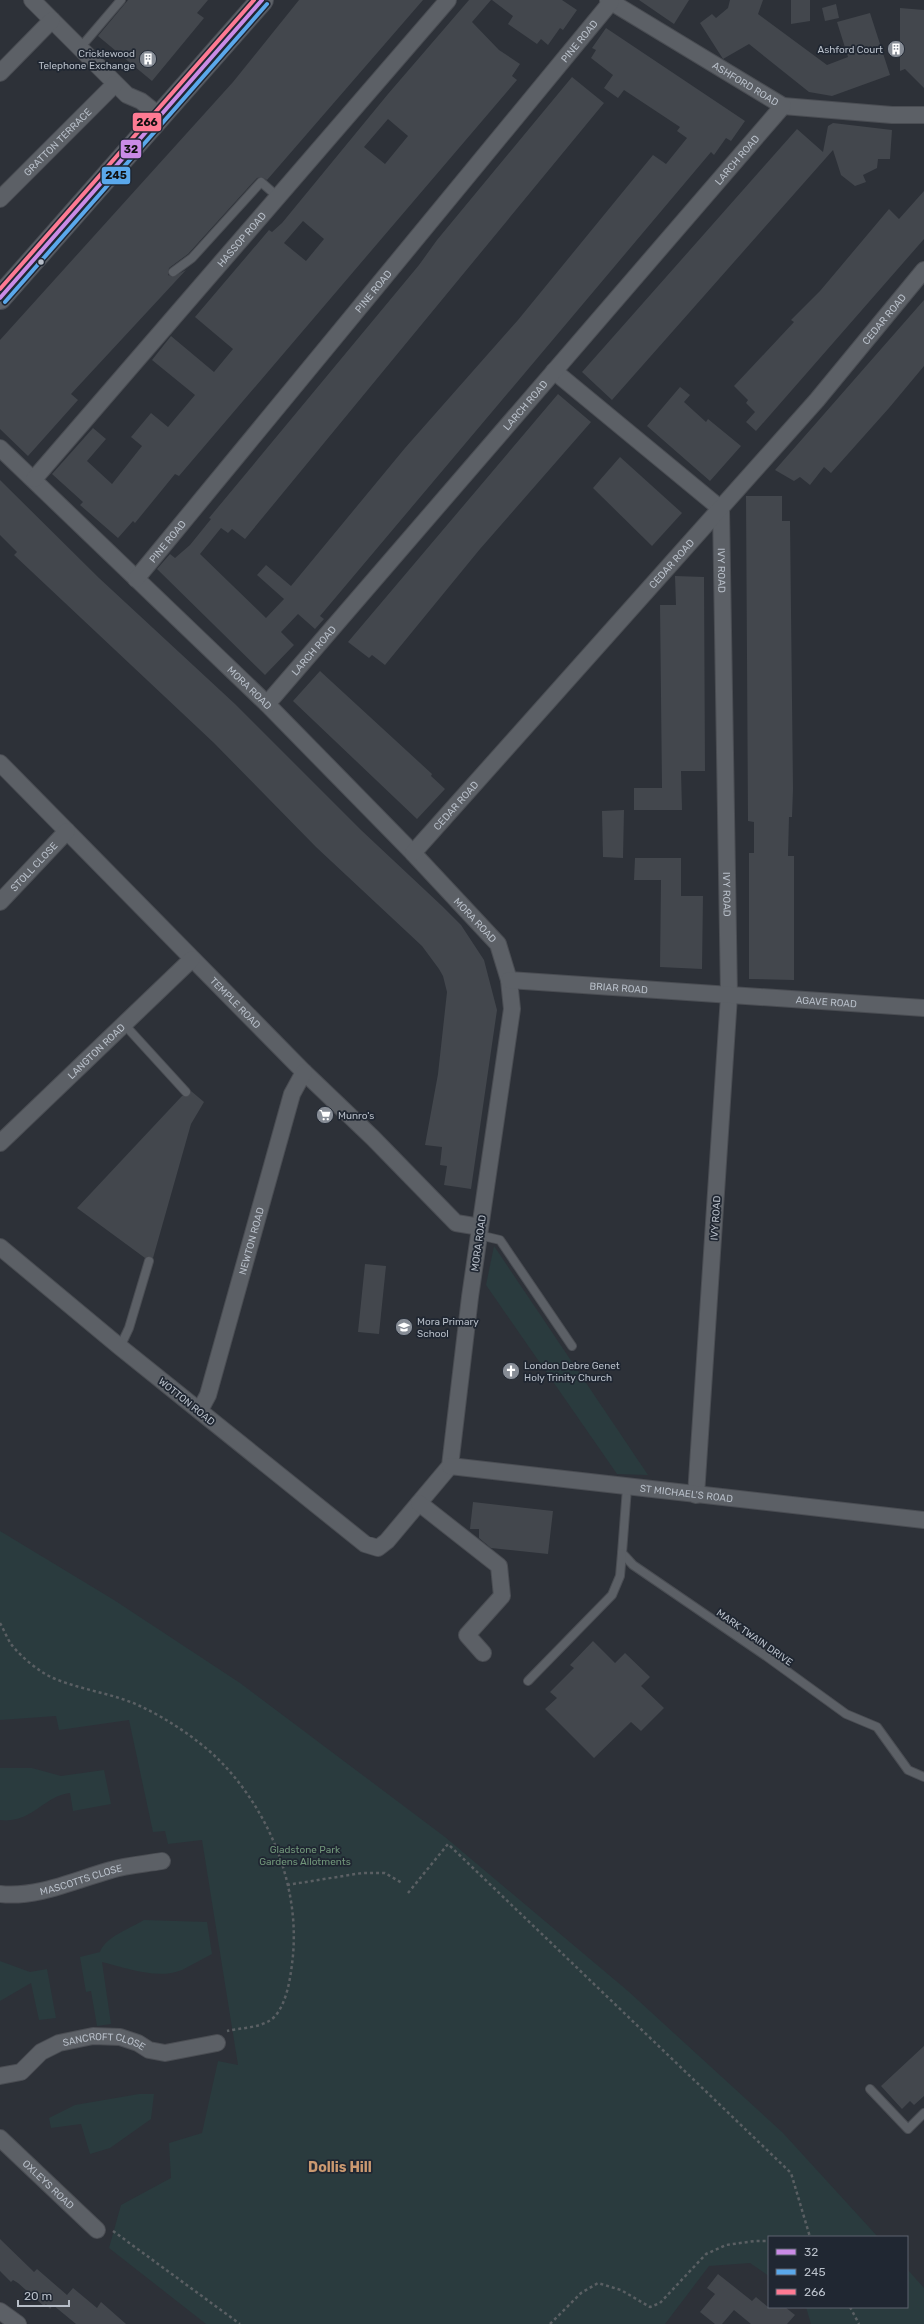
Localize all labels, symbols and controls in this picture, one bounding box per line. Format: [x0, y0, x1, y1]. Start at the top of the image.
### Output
street label: PINE ROAD [559, 18, 601, 65]
building icon: Ashford Court [886, 39, 906, 59]
place label: Ashford Court [817, 44, 883, 56]
place label: Cricklewood Telephone Exchange [39, 48, 135, 72]
building icon: Cricklewood Telephone Exchange [138, 49, 158, 69]
street label: ASHFORD ROAD [710, 60, 781, 109]
street label: GRATTON TERRACE [22, 106, 94, 179]
line badge: 266 [132, 112, 162, 132]
text: 266 [136, 116, 158, 129]
street label: LARCH ROAD [713, 133, 762, 188]
line badge: 32 [120, 139, 142, 159]
text: 32 [124, 143, 138, 156]
line badge: 245 [101, 166, 131, 185]
text: 245 [105, 169, 127, 182]
street label: HASSOP ROAD [215, 210, 269, 270]
unlabelled marker [36, 257, 46, 267]
street label: PINE ROAD [353, 268, 395, 315]
street label: CEDAR ROAD [860, 292, 909, 347]
street label: LARCH ROAD [501, 378, 551, 433]
street label: PINE ROAD [147, 518, 189, 565]
street label: CEDAR ROAD [647, 537, 697, 591]
street label: IVY ROAD [715, 548, 727, 593]
street label: LARCH ROAD [289, 623, 339, 678]
street label: MORA ROAD [224, 664, 274, 712]
street label: CEDAR ROAD [431, 779, 482, 833]
street label: STOLL CLOSE [8, 840, 60, 894]
street label: IVY ROAD [720, 872, 733, 917]
street label: MORA ROAD [451, 896, 499, 946]
street label: TEMPLE ROAD [207, 975, 263, 1031]
street label: BRIAR ROAD [589, 980, 648, 996]
street label: AGAVE ROAD [795, 994, 857, 1010]
street label: LANGTON ROAD [66, 1021, 128, 1082]
supermarket icon: Munro's [315, 1105, 335, 1125]
place label: Munro's [338, 1110, 374, 1122]
street label: IVY ROAD [708, 1195, 724, 1241]
street label: NEWTON ROAD [237, 1206, 267, 1276]
street label: MORA ROAD [469, 1214, 489, 1272]
place label: Mora Primary School [417, 1316, 479, 1340]
school or university icon: Mora Primary School [394, 1317, 414, 1337]
place label: London Debre Genet Holy Trinity Church [524, 1360, 620, 1384]
church icon: London Debre Genet Holy Trinity Church [501, 1361, 521, 1381]
street label: WOTTON ROAD [156, 1375, 217, 1428]
street label: ST MICHAEL'S ROAD [639, 1483, 734, 1505]
street label: MARK TWAIN DRIVE [714, 1607, 795, 1669]
park label: Gladstone Park Gardens Allotments [259, 1844, 351, 1868]
street label: MASCOTTS CLOSE [39, 1862, 124, 1898]
street label: SANCROFT CLOSE [62, 2031, 147, 2053]
street label: OXLEYS ROAD [20, 2158, 76, 2212]
district label: Dollis Hill [308, 2159, 372, 2176]
legend [768, 2236, 908, 2308]
text: 32 [804, 2245, 818, 2259]
text: 245 [804, 2265, 826, 2279]
scale bar [18, 2282, 69, 2308]
text: 266 [804, 2285, 826, 2299]
text: 20 m [24, 2289, 52, 2303]

